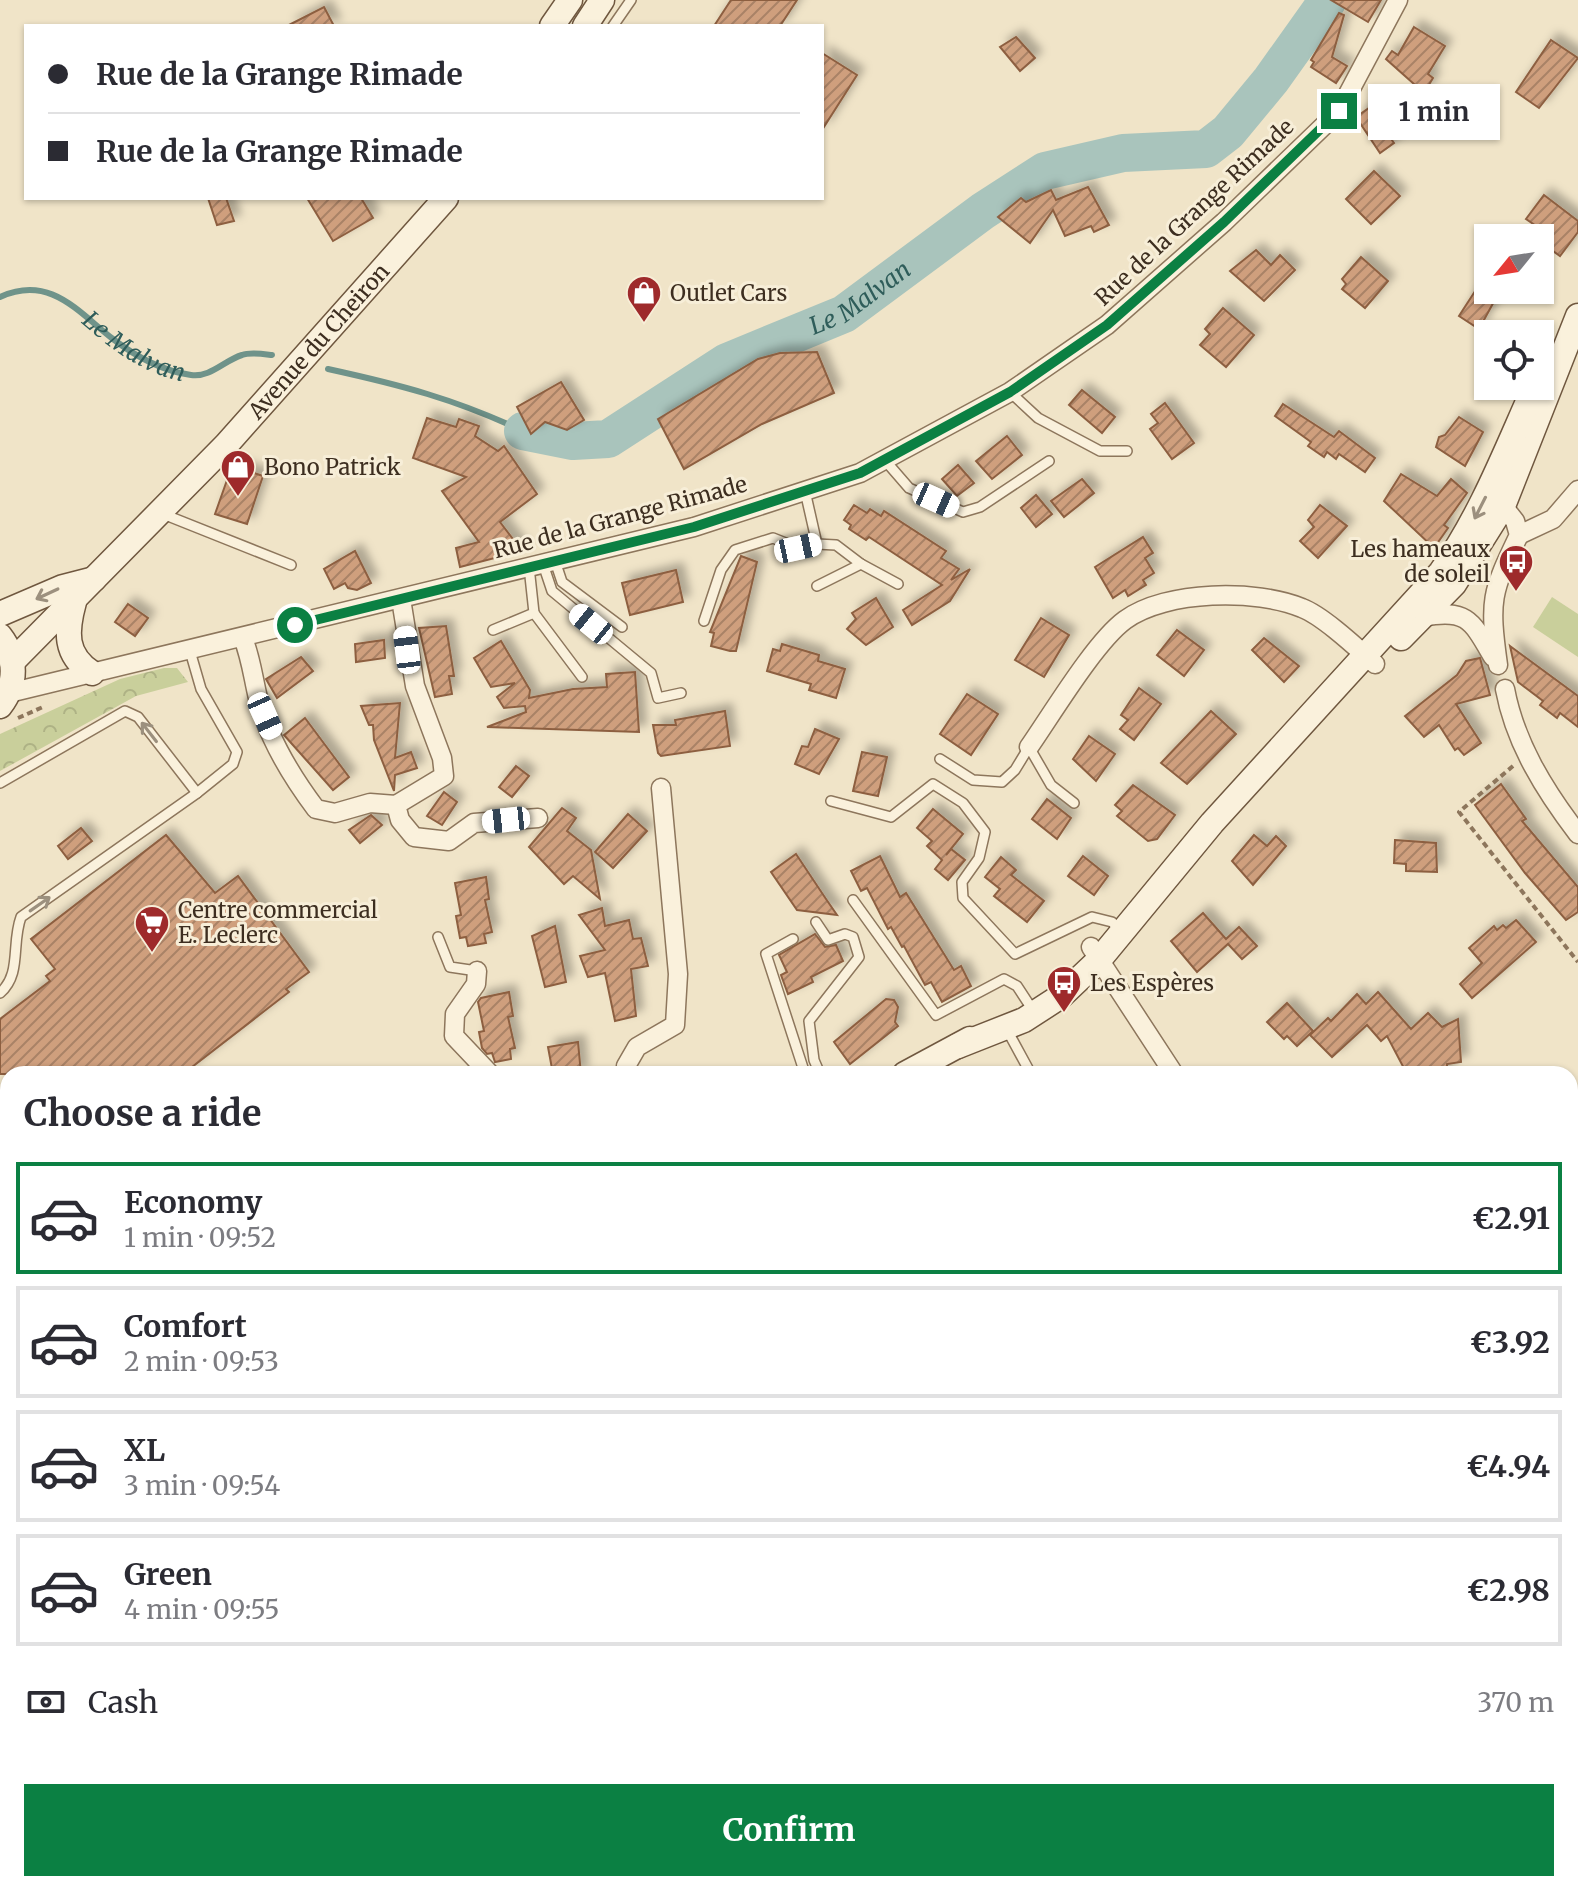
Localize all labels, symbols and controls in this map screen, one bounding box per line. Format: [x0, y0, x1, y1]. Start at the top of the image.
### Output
text: Rue de la Grange Rimade [96, 55, 463, 93]
callout: 1 min [1367, 83, 1499, 139]
route end [1321, 93, 1357, 129]
text: 1 min [1399, 95, 1469, 128]
street label: Rue de la Grange Rimade [1089, 113, 1299, 311]
text: Rue de la Grange Rimade [96, 132, 463, 170]
north arrow [1474, 224, 1554, 304]
map controls [1474, 224, 1554, 400]
water label: Le Malvan [805, 254, 917, 342]
street label: Avenue du Cheiron [241, 257, 395, 425]
shop icon: Outlet Cars [625, 274, 663, 324]
place label: Outlet Cars [670, 279, 787, 307]
water label: Le Malvan [76, 304, 189, 389]
button: locate [1474, 320, 1554, 400]
shop icon: Bono Patrick [219, 448, 257, 498]
place label: Bono Patrick [264, 453, 401, 481]
street label: Rue de la Grange Rimade [490, 470, 750, 564]
car [909, 479, 963, 521]
one-way arrow [1472, 496, 1488, 520]
car [772, 531, 824, 565]
place label: Les hameaux de soleil [1350, 535, 1490, 588]
bus stop icon: Les hameaux de soleil [1497, 543, 1535, 593]
one-way arrow [35, 588, 59, 603]
car [565, 600, 617, 648]
route start [277, 607, 313, 643]
car [392, 625, 422, 675]
car [244, 689, 286, 743]
one-way arrow [141, 722, 158, 743]
car [481, 806, 531, 834]
one-way arrow [29, 896, 51, 912]
place label: Centre commercial E. Leclerc [178, 896, 378, 949]
supermarket icon: Centre commercial E. Leclerc [133, 904, 171, 954]
bus stop icon: Les Espères [1045, 964, 1083, 1014]
place label: Les Espères [1090, 969, 1214, 997]
text: Choose a ride [24, 1091, 261, 1136]
icon: car [28, 1182, 100, 1254]
text: Economy [124, 1183, 262, 1221]
text: €2.91 [1472, 1199, 1550, 1237]
text: 1 min · 09:52 [124, 1221, 276, 1254]
icon: car [28, 1306, 100, 1378]
text: Comfort [124, 1307, 247, 1345]
text: €3.92 [1470, 1323, 1550, 1361]
text: 2 min · 09:53 [124, 1345, 279, 1378]
icon: car [28, 1430, 100, 1502]
text: XL [124, 1431, 165, 1469]
text: €4.94 [1466, 1447, 1550, 1485]
text: 3 min · 09:54 [124, 1469, 280, 1502]
icon: car [28, 1554, 100, 1626]
text: Green [124, 1555, 212, 1593]
text: €2.98 [1467, 1571, 1550, 1609]
text: 4 min · 09:55 [124, 1593, 280, 1626]
icon: cash [24, 1680, 68, 1724]
text: Cash [88, 1683, 158, 1721]
text: 370 m [1477, 1686, 1554, 1719]
button: Confirm [24, 1784, 1554, 1876]

